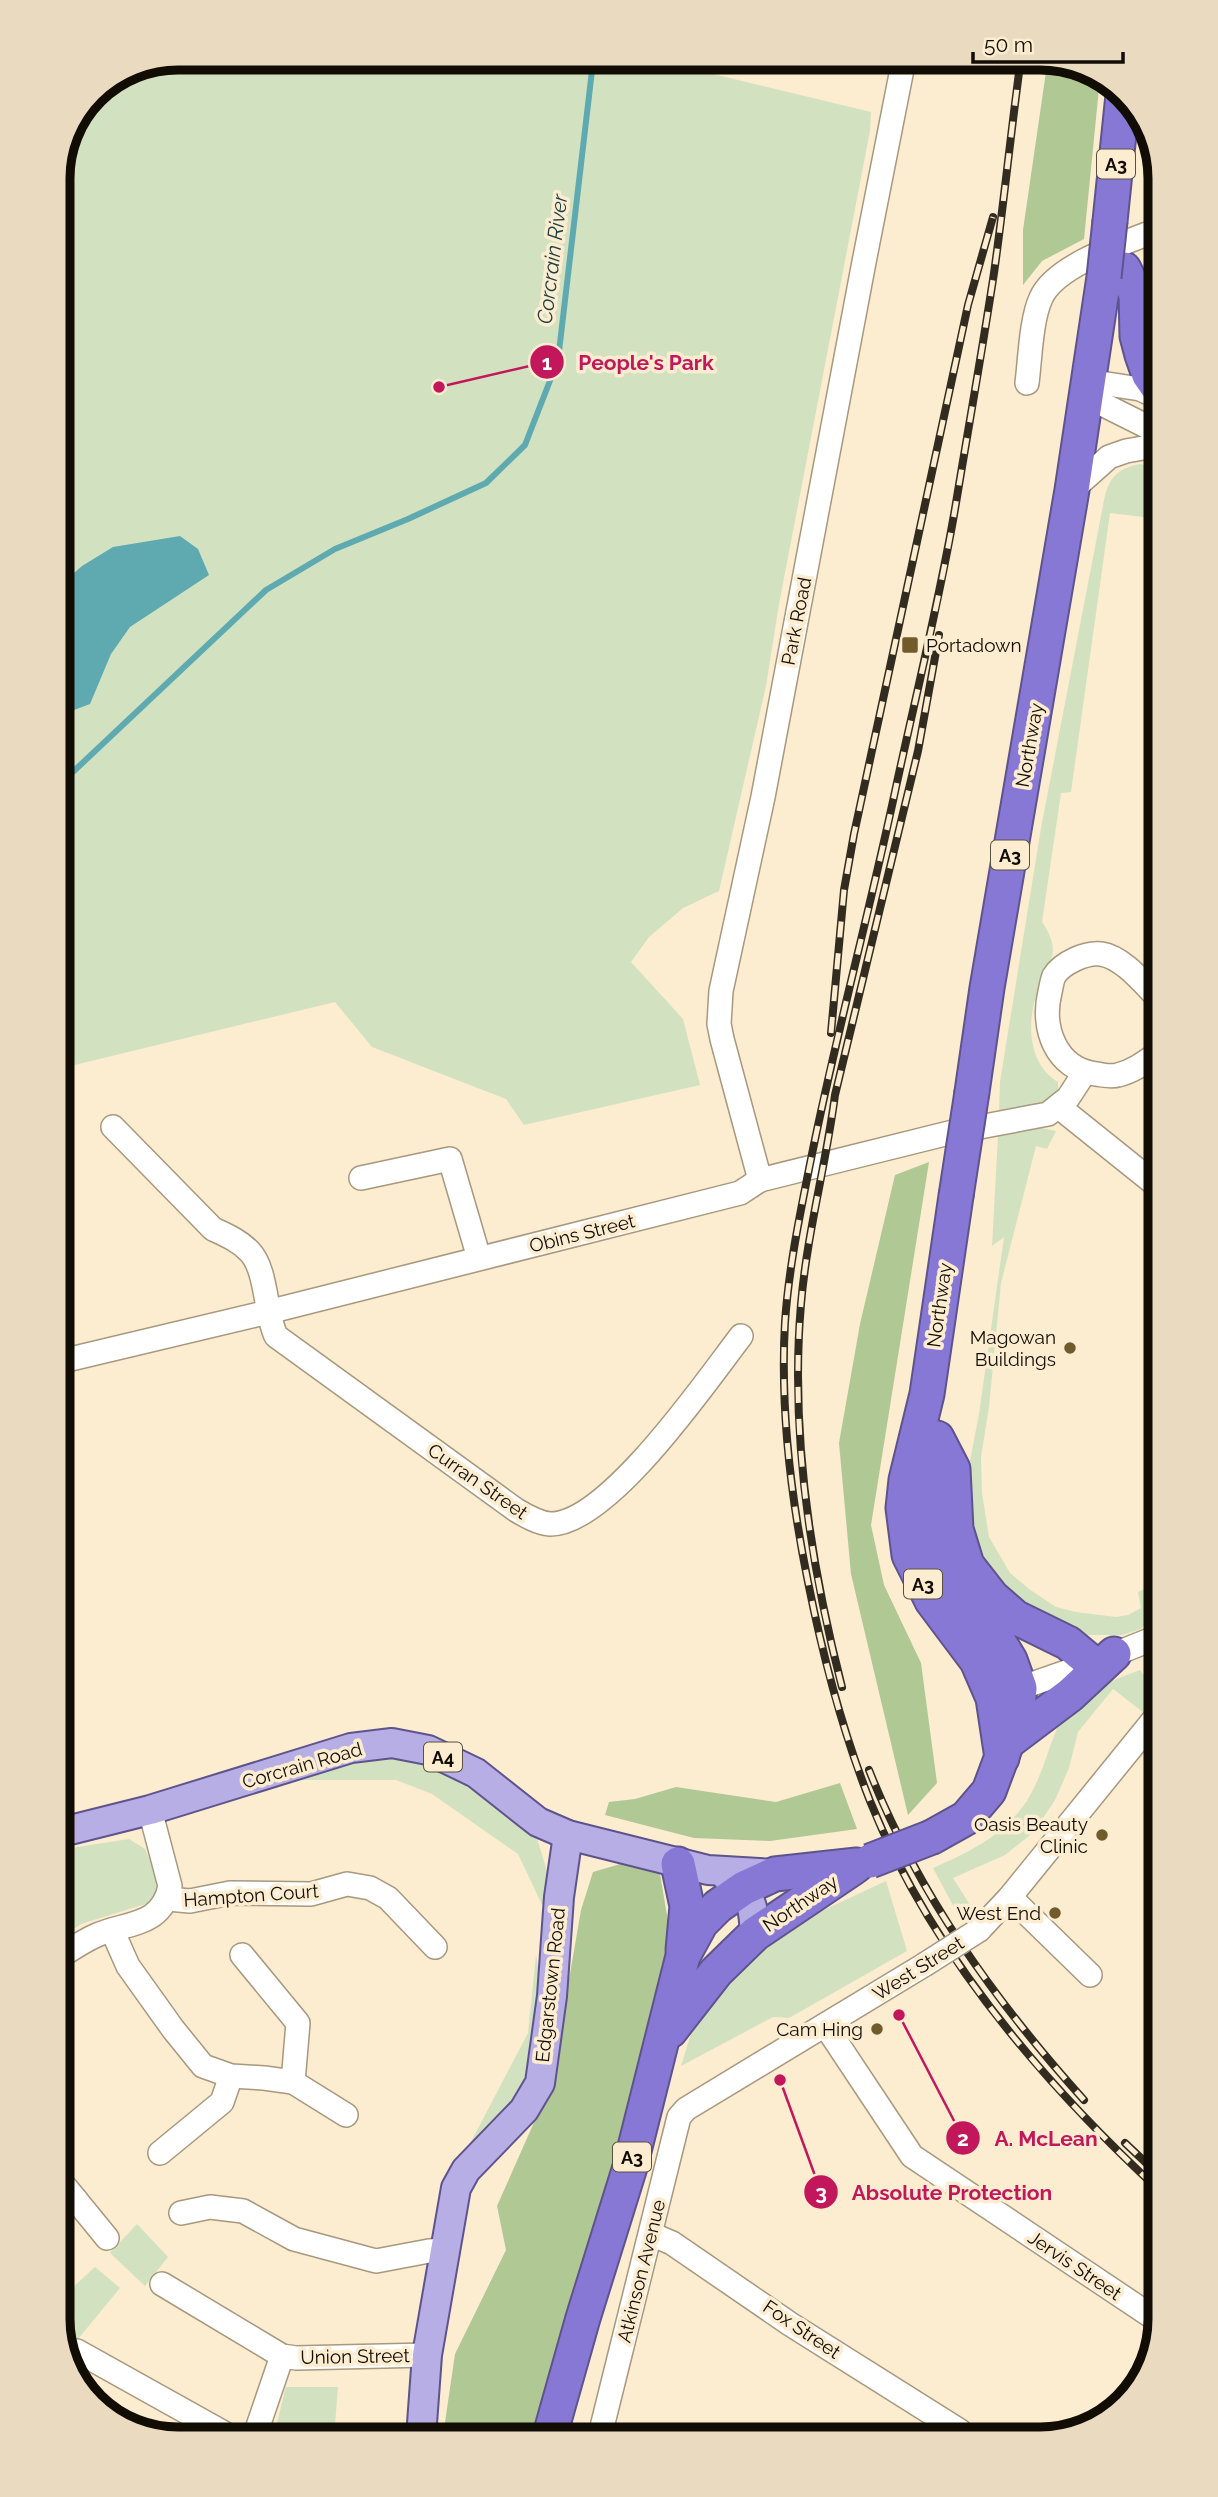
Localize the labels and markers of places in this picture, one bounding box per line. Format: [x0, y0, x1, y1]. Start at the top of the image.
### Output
callout: People's Park [529, 341, 728, 383]
place label: Portadown [926, 634, 1022, 656]
marker: Portadown [900, 635, 920, 655]
place label: Magowan Buildings [970, 1326, 1056, 1370]
marker: Magowan Buildings [1062, 1340, 1078, 1356]
place label: Oasis Beauty Clinic [974, 1813, 1088, 1857]
marker: Oasis Beauty Clinic [1094, 1827, 1110, 1843]
place label: West End [956, 1902, 1041, 1924]
marker: West End [1047, 1905, 1063, 1921]
place label: Cam Hing [776, 2018, 863, 2040]
marker: Cam Hing [869, 2021, 885, 2037]
callout: A. McLean [946, 2117, 1112, 2159]
callout: Absolute Protection [803, 2171, 1067, 2213]

